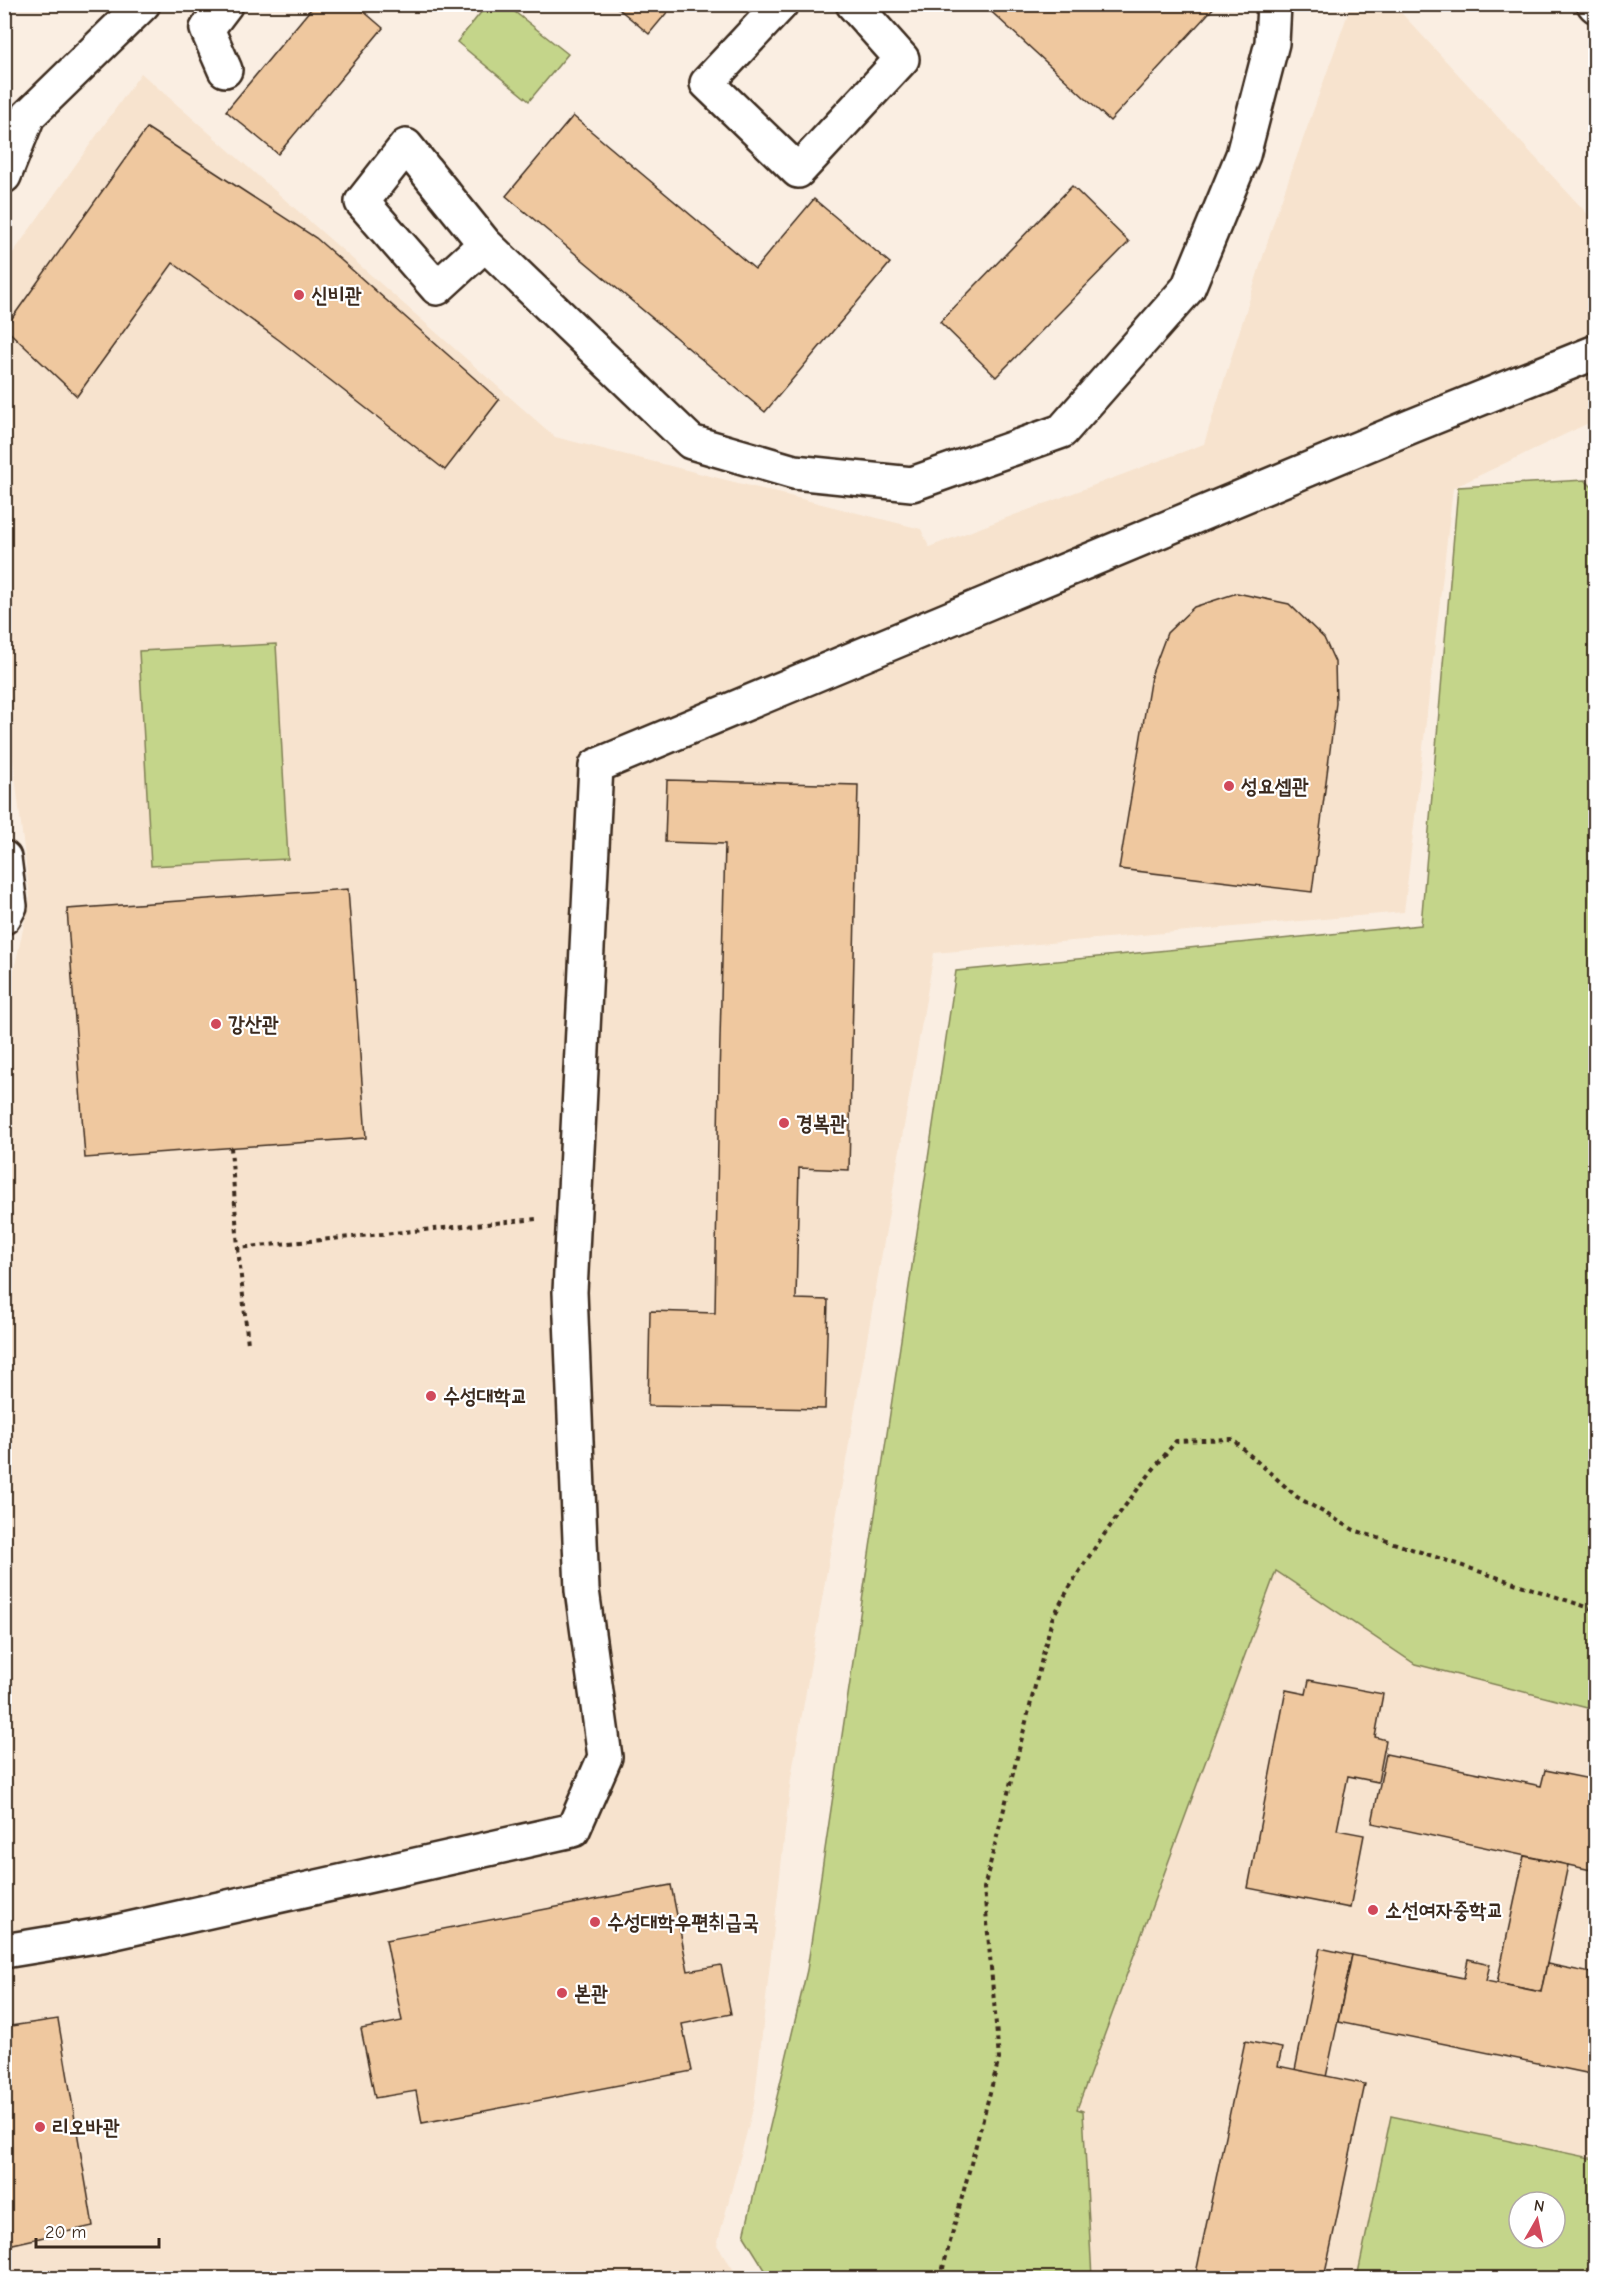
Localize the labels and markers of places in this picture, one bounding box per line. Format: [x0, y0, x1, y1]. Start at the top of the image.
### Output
place label: 신비관 [311, 283, 362, 307]
marker: 신비관 [292, 288, 306, 302]
place label: 성요셉관 [1241, 774, 1309, 798]
marker: 성요셉관 [1222, 779, 1236, 793]
place label: 강산관 [228, 1012, 279, 1036]
marker: 강산관 [209, 1017, 223, 1031]
place label: 경복관 [796, 1111, 847, 1135]
marker: 경복관 [777, 1116, 791, 1130]
place label: 수성대학교 [443, 1384, 528, 1408]
marker: 수성대학교 [424, 1389, 438, 1403]
place label: 소선여자중학교 [1385, 1898, 1503, 1922]
marker: 소선여자중학교 [1366, 1903, 1380, 1917]
place label: 수성대학우편취급국 [607, 1910, 759, 1934]
marker: 수성대학우편취급국 [588, 1915, 602, 1929]
place label: 본관 [574, 1981, 608, 2005]
marker: 본관 [555, 1986, 569, 2000]
place label: 리오바관 [52, 2115, 120, 2139]
marker: 리오바관 [33, 2120, 47, 2134]

